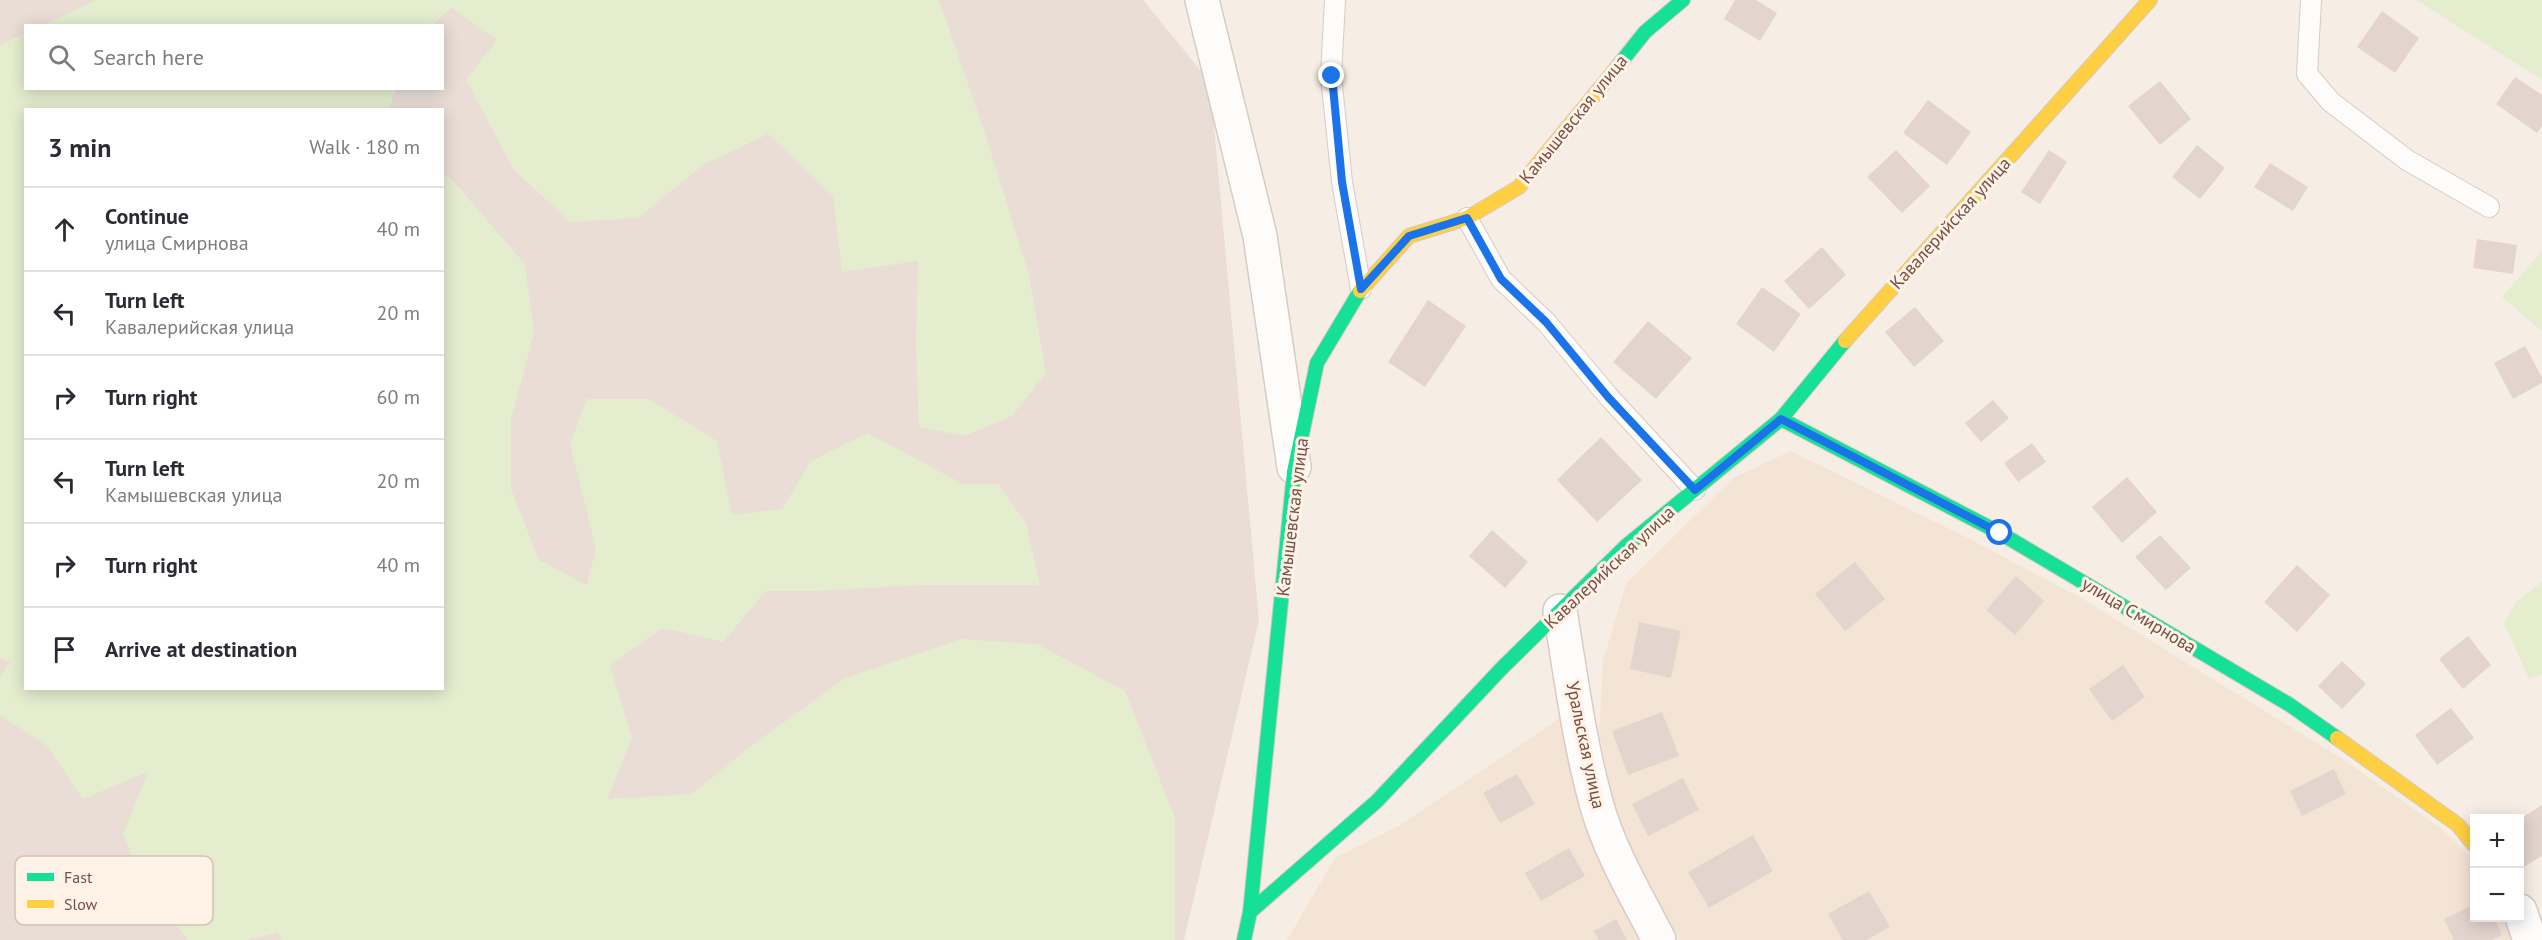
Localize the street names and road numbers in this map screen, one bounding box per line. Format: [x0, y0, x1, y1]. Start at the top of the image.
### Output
street label: Камышевская улица [1514, 50, 1632, 188]
street label: Кавалерийская улица [1884, 152, 2016, 294]
street label: Камышевская улица [1271, 436, 1313, 598]
street label: Кавалерийская улица [1539, 501, 1679, 633]
street label: улица Смирнова [2078, 572, 2200, 658]
street label: Уральская улица [1561, 679, 1611, 811]

